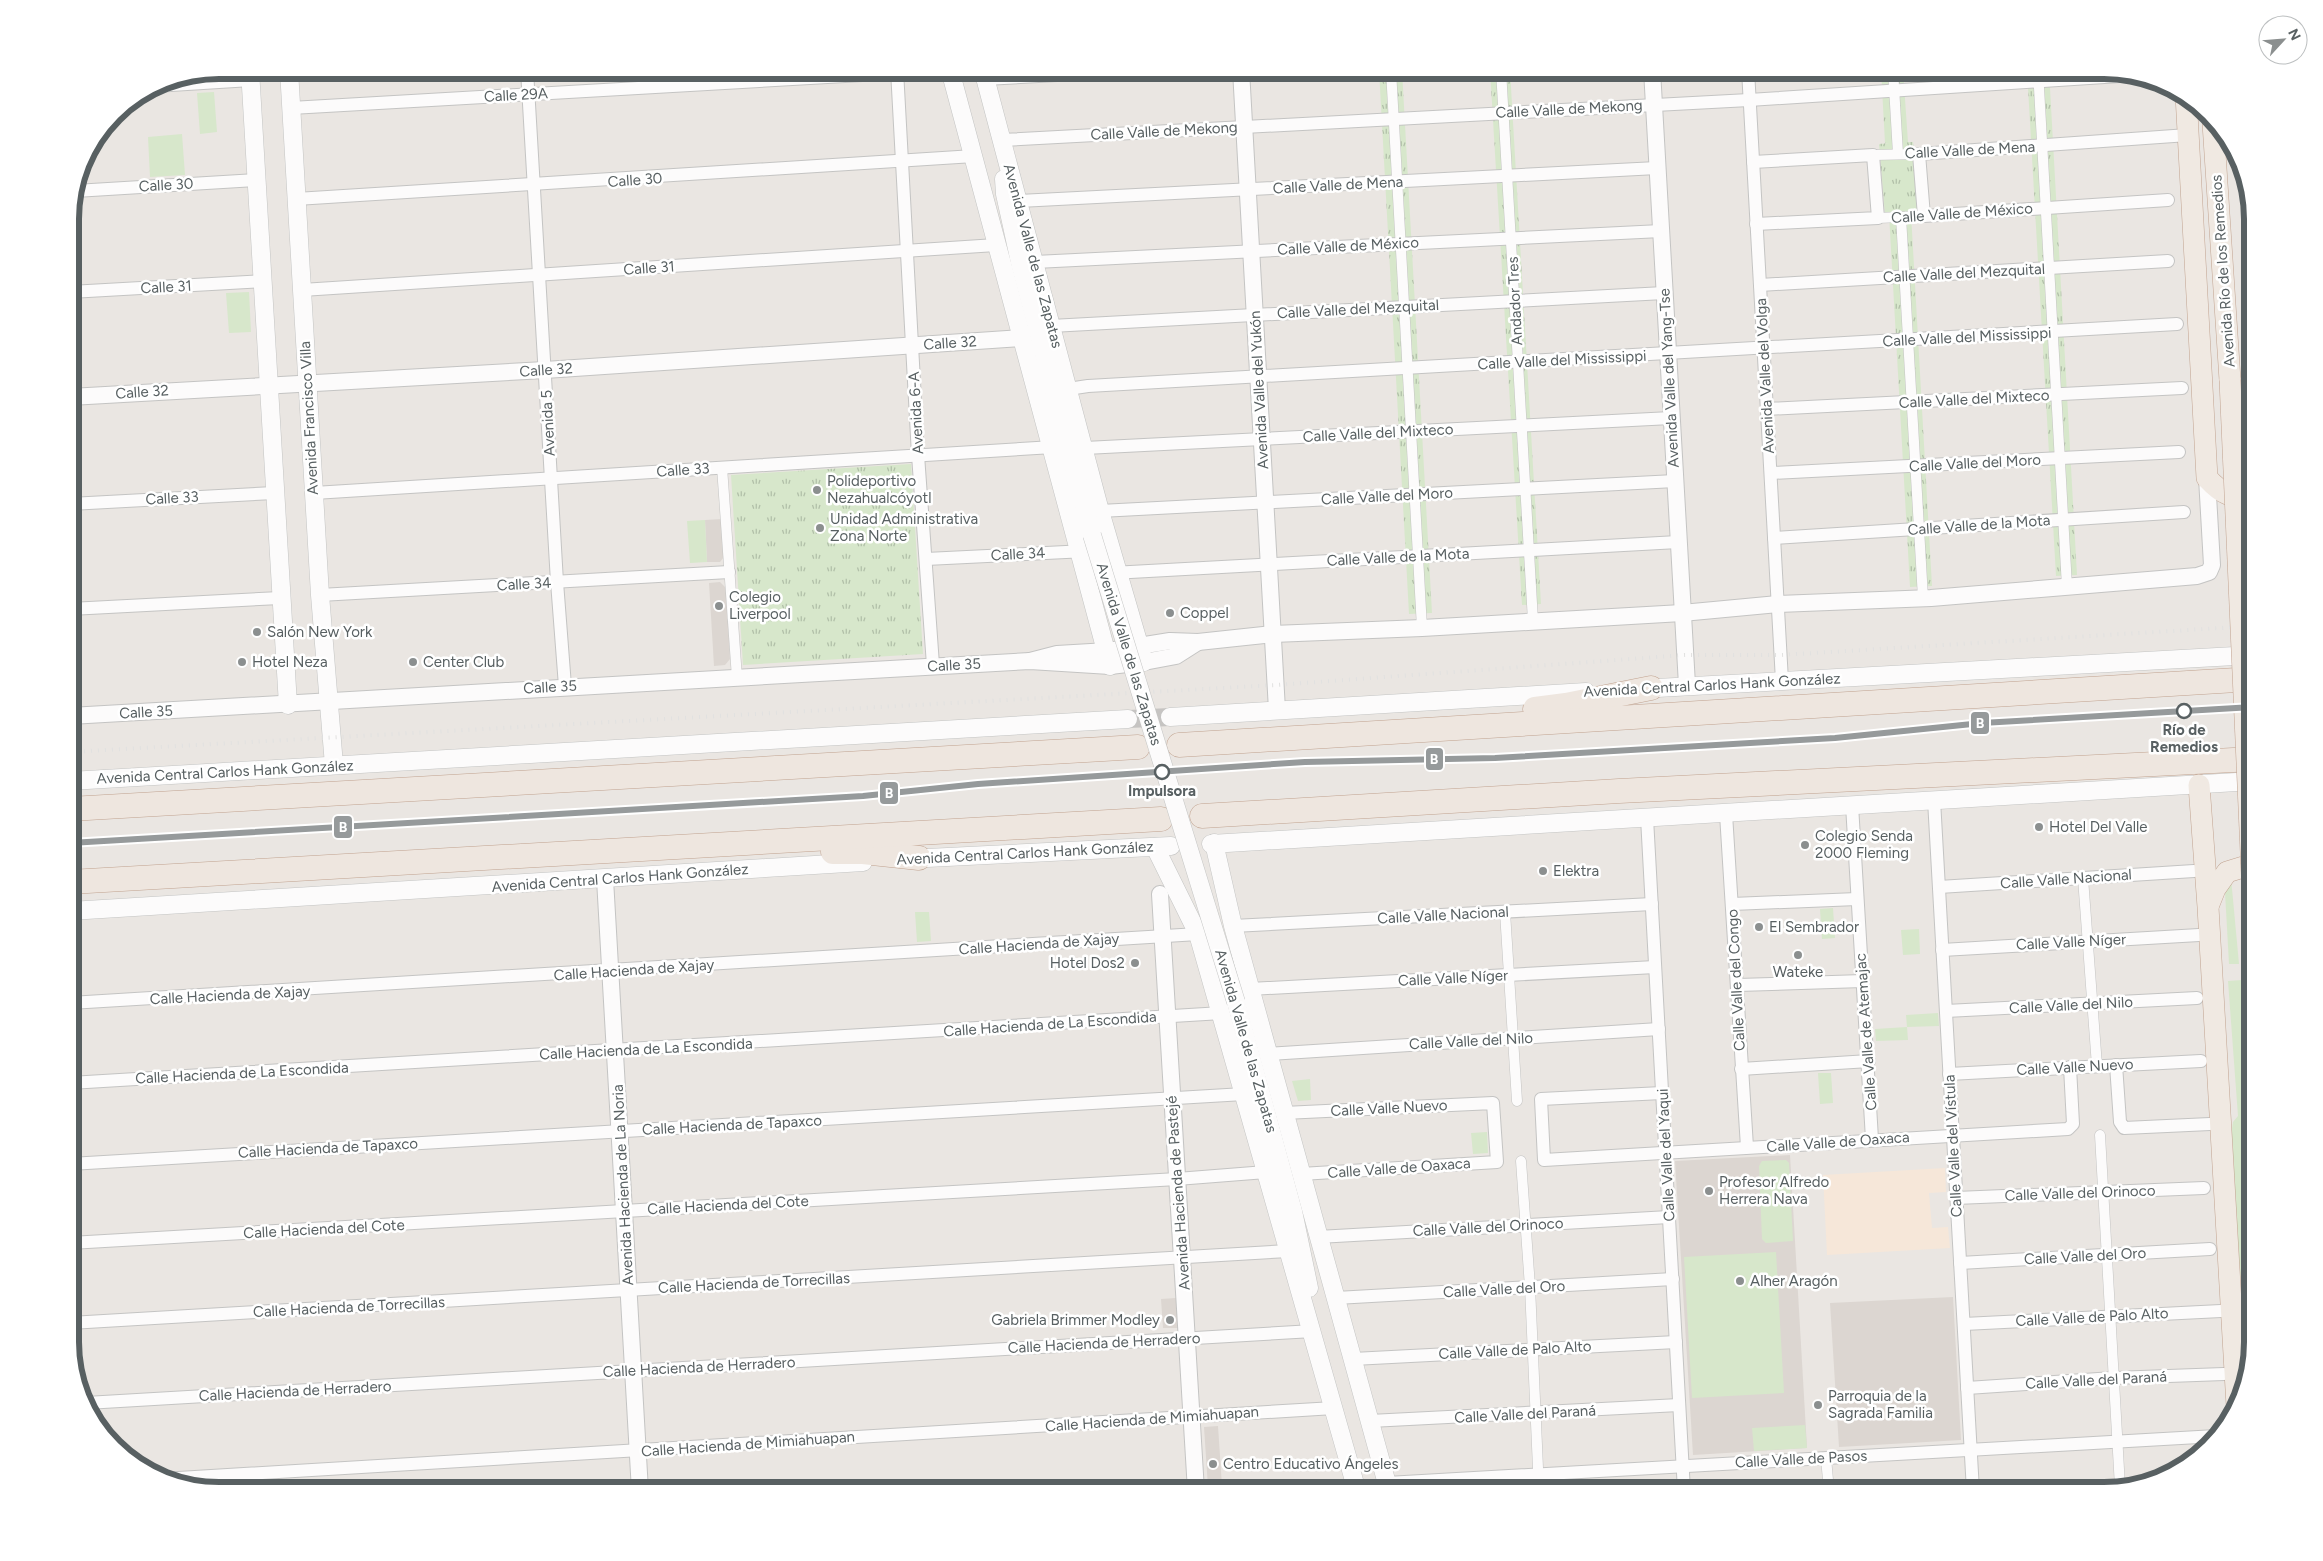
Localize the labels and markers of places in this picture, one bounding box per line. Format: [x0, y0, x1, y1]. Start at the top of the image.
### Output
place label: Polideportivo Nezahualcóyotl [827, 472, 932, 507]
marker: Polideportivo Nezahualcóyotl [811, 484, 823, 496]
place label: Unidad Administrativa Zona Norte [830, 510, 978, 545]
marker: Unidad Administrativa Zona Norte [814, 522, 826, 534]
place label: Colegio Liverpool [729, 588, 791, 623]
marker: Colegio Liverpool [713, 600, 725, 612]
place label: Coppel [1180, 604, 1229, 622]
marker: Coppel [1164, 607, 1176, 619]
place label: Salón New York [267, 623, 373, 641]
marker: Salón New York [251, 626, 263, 638]
place label: Hotel Neza [252, 653, 328, 671]
place label: Center Club [423, 653, 504, 671]
marker: Hotel Neza [236, 656, 248, 668]
marker: Center Club [407, 656, 419, 668]
marker: Río de Remedios [2176, 703, 2192, 719]
place label: Río de Remedios [2150, 721, 2218, 756]
marker: Impulsora [1154, 764, 1170, 780]
place label: Impulsora [1128, 782, 1196, 800]
place label: Hotel Del Valle [2049, 818, 2148, 836]
marker: Hotel Del Valle [2033, 821, 2045, 833]
place label: Colegio Senda 2000 Fleming [1815, 827, 1913, 862]
marker: Colegio Senda 2000 Fleming [1799, 839, 1811, 851]
place label: Elektra [1553, 862, 1599, 880]
marker: Elektra [1537, 865, 1549, 877]
place label: El Sembrador [1769, 918, 1859, 936]
marker: El Sembrador [1753, 921, 1765, 933]
marker: Wateke [1792, 949, 1804, 961]
place label: Hotel Dos2 [1050, 954, 1125, 972]
marker: Hotel Dos2 [1129, 957, 1141, 969]
place label: Wateke [1773, 963, 1823, 981]
place label: Profesor Alfredo Herrera Nava [1719, 1173, 1830, 1208]
marker: Profesor Alfredo Herrera Nava [1703, 1185, 1715, 1197]
place label: Alher Aragón [1750, 1272, 1838, 1290]
marker: Alher Aragón [1734, 1275, 1746, 1287]
place label: Gabriela Brimmer Modley [991, 1311, 1160, 1329]
marker: Gabriela Brimmer Modley [1164, 1314, 1176, 1326]
place label: Parroquia de la Sagrada Familia [1828, 1387, 1933, 1422]
marker: Parroquia de la Sagrada Familia [1812, 1399, 1824, 1411]
place label: Centro Educativo Ángeles [1223, 1455, 1399, 1473]
marker: Centro Educativo Ángeles [1207, 1458, 1219, 1470]

